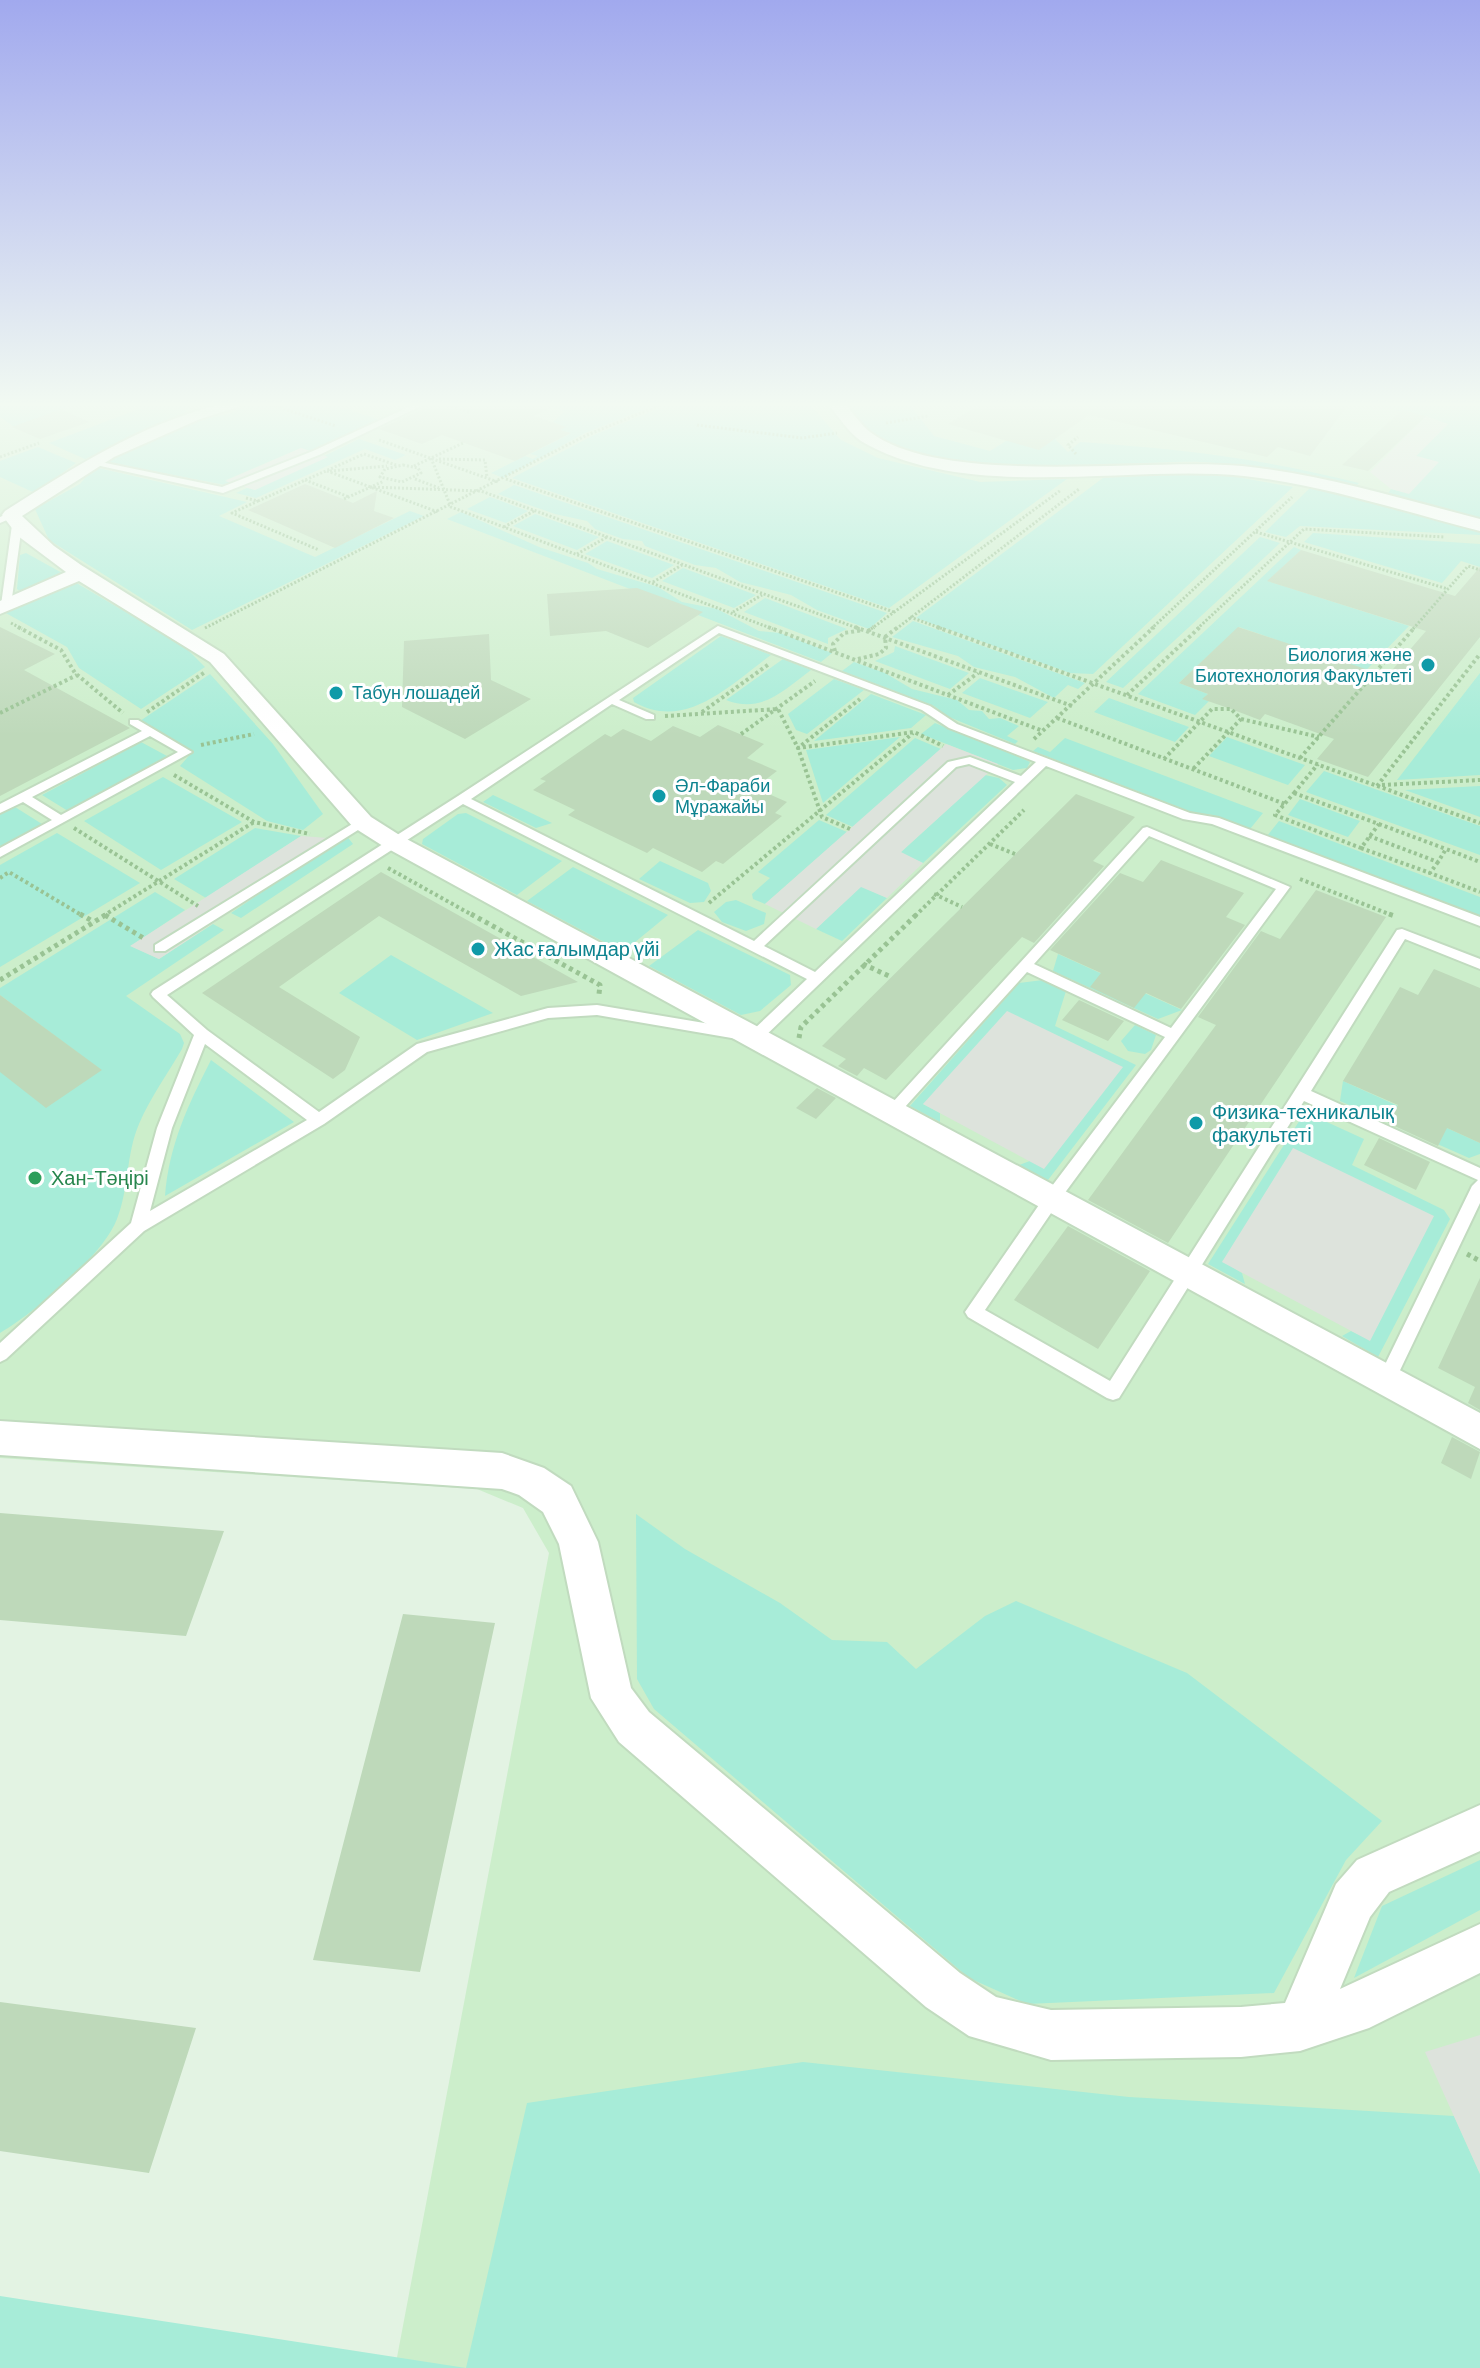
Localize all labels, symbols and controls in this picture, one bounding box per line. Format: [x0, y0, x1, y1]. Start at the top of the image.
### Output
place label: Биология және Биотехнология Факультеті [1195, 643, 1412, 686]
marker: Биология және Биотехнология Факультеті [1419, 656, 1437, 674]
place label: Табун лошадей [352, 681, 480, 703]
marker: Табун лошадей [327, 684, 345, 702]
place label: Әл-Фараби Мұражайы [675, 774, 770, 817]
marker: Әл-Фараби Мұражайы [650, 787, 668, 805]
place label: Жас ғалымдар үйі [494, 936, 660, 960]
marker: Жас ғалымдар үйі [469, 940, 487, 958]
place label: Физика-техникалық факультеті [1212, 1099, 1394, 1146]
marker: Физика-техникалық факультеті [1187, 1114, 1205, 1132]
place label: Хан-Тәңірі [51, 1165, 149, 1189]
marker: Хан-Тәңірі [26, 1169, 44, 1187]

